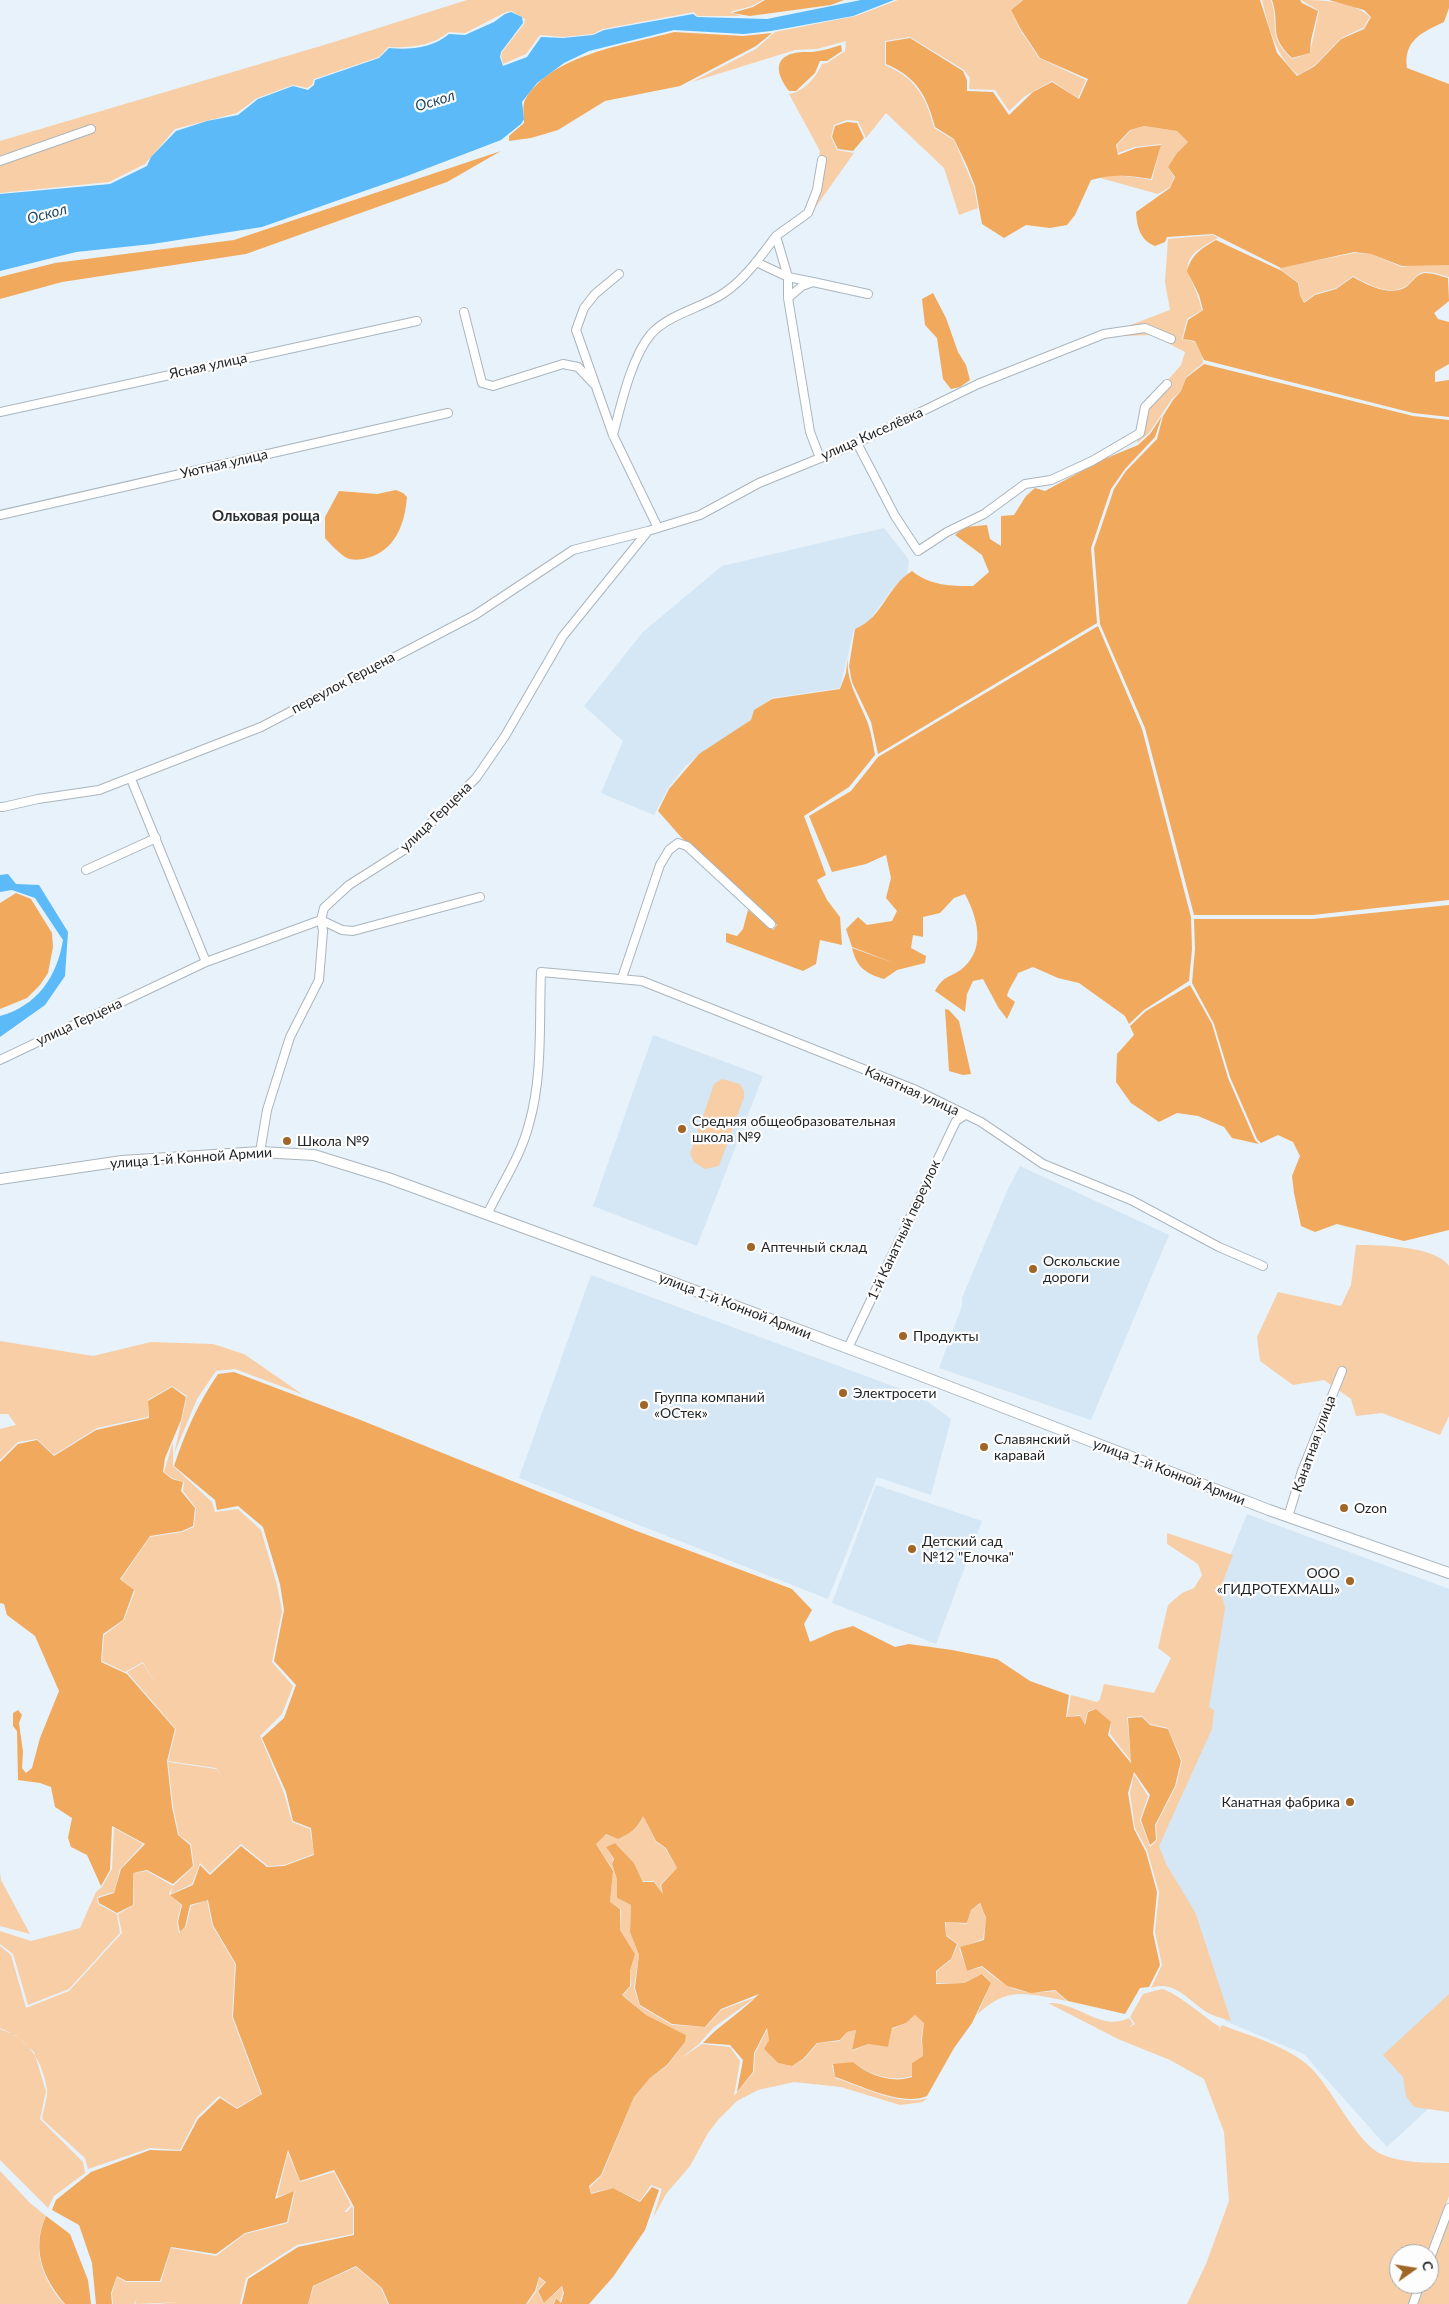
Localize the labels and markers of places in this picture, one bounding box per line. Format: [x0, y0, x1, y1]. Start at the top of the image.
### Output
place label: Средняя общеобразовательная школа №9 [692, 1113, 896, 1146]
marker: Средняя общеобразовательная школа №9 [676, 1123, 688, 1135]
place label: Школа №9 [297, 1133, 370, 1149]
marker: Школа №9 [281, 1135, 293, 1147]
place label: Аптечный склад [761, 1239, 867, 1255]
marker: Аптечный склад [745, 1241, 757, 1253]
place label: Оскольские дороги [1043, 1253, 1120, 1285]
marker: Оскольские дороги [1027, 1263, 1039, 1275]
place label: Продукты [913, 1328, 979, 1344]
marker: Продукты [897, 1330, 909, 1342]
place label: Электросети [853, 1385, 937, 1401]
marker: Электросети [837, 1387, 849, 1399]
place label: Группа компаний «ОСтек» [654, 1389, 765, 1421]
marker: Группа компаний «ОСтек» [638, 1399, 650, 1411]
place label: Славянский каравай [994, 1431, 1070, 1464]
marker: Славянский каравай [978, 1441, 990, 1453]
place label: Ozon [1354, 1500, 1387, 1516]
marker: Ozon [1338, 1502, 1350, 1514]
place label: Детский сад №12 "Елочка" [922, 1533, 1014, 1565]
marker: Детский сад №12 "Елочка" [906, 1543, 918, 1555]
place label: ООО «ГИДРОТЕХМАШ» [1217, 1565, 1340, 1598]
marker: ООО «ГИДРОТЕХМАШ» [1344, 1575, 1356, 1587]
place label: Канатная фабрика [1222, 1794, 1340, 1810]
marker: Канатная фабрика [1344, 1796, 1356, 1808]

